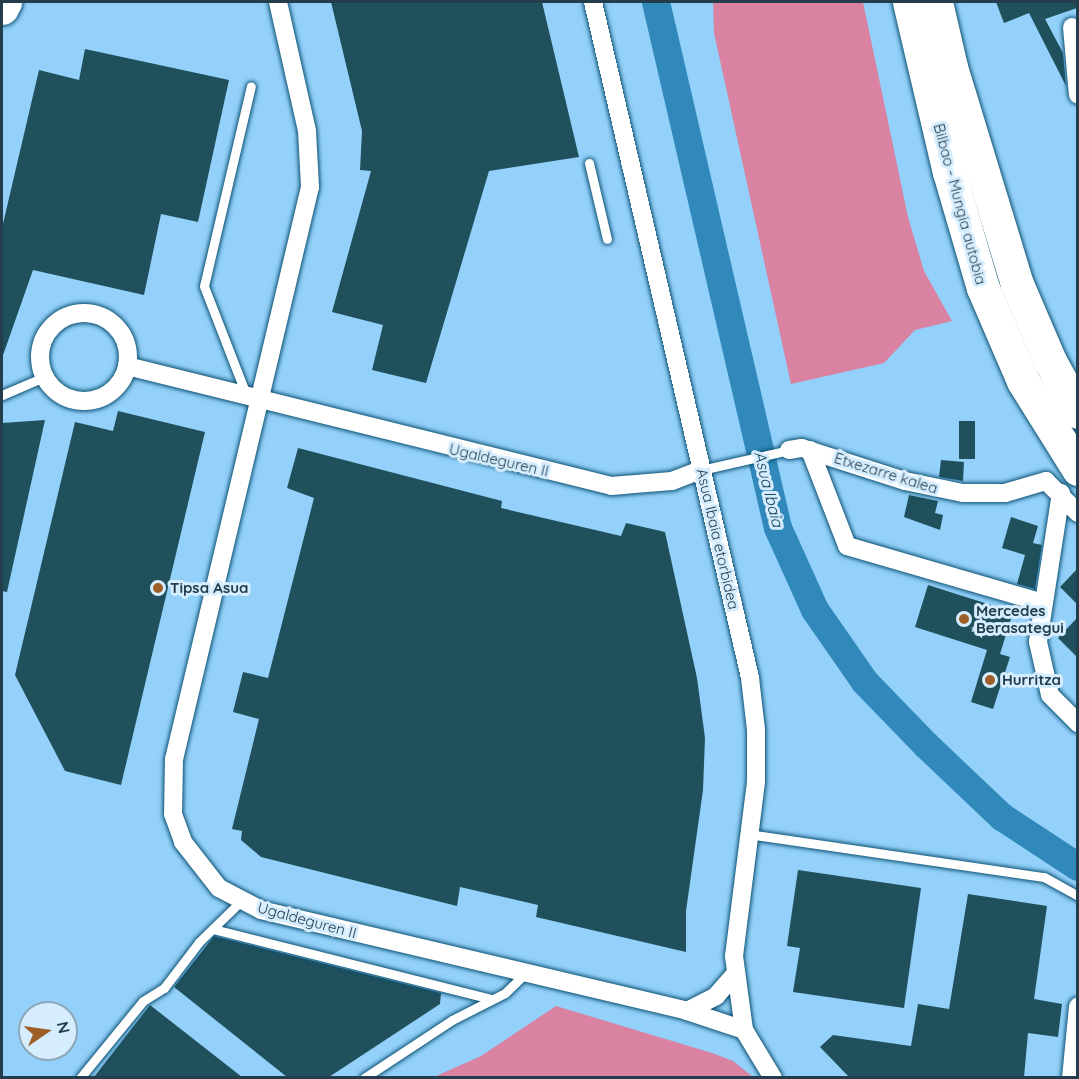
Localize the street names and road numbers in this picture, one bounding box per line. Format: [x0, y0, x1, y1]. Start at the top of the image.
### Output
street label: Bilbao - Mungia autobia [930, 121, 990, 287]
street label: Ugaldeguren II [447, 440, 551, 480]
street label: Etxezarre kalea [832, 449, 940, 497]
street label: Asua Ibaia etorbidea [693, 467, 743, 611]
street label: Ugaldeguren II [255, 898, 359, 942]

